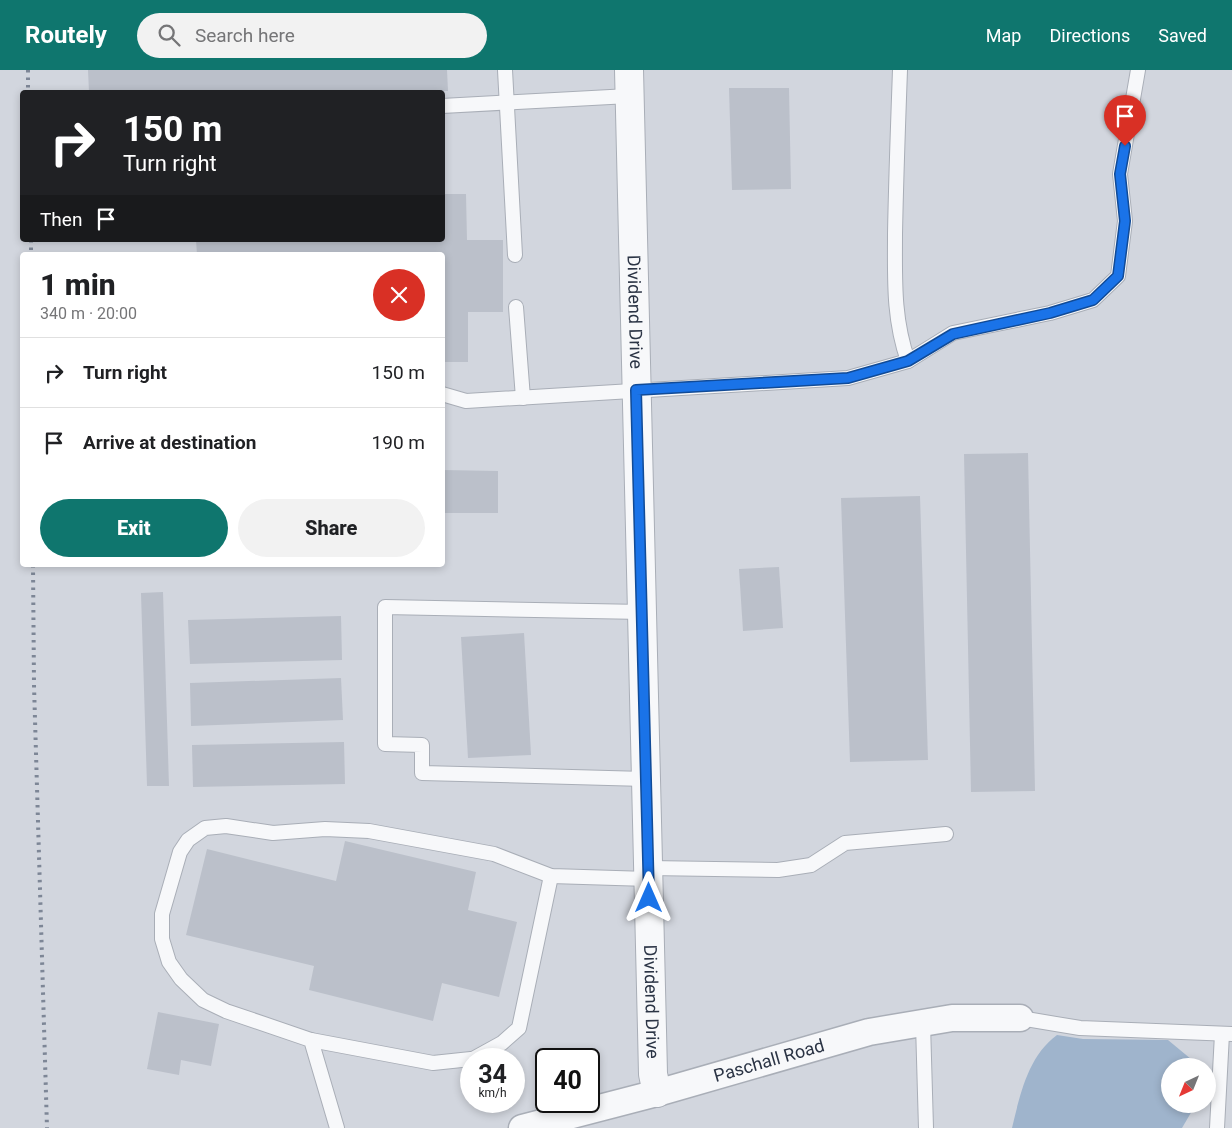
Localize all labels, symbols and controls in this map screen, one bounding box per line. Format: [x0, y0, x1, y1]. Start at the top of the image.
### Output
search box [137, 13, 487, 58]
text: Routely [25, 21, 107, 49]
icon: search [155, 21, 183, 49]
text: Search here [195, 24, 295, 47]
text: Map [986, 25, 1021, 46]
text: Directions [1049, 25, 1130, 46]
text: Saved [1158, 25, 1207, 46]
pin [1104, 95, 1146, 146]
icon: arrive [1111, 102, 1139, 130]
text: 150 m [123, 109, 222, 150]
icon: right [40, 110, 105, 175]
text: Turn right [123, 151, 217, 176]
icon: arrive [92, 205, 120, 233]
text: Then [40, 208, 82, 231]
street label: Dividend Drive [623, 255, 647, 369]
text: 1 min [40, 267, 116, 302]
button: close [373, 269, 425, 321]
text: 340 m · 20:00 [40, 304, 137, 323]
icon: right [40, 359, 68, 387]
text: Turn right [83, 361, 167, 384]
text: 150 m [372, 361, 425, 384]
icon: arrive [40, 429, 68, 457]
text: Arrive at destination [83, 431, 256, 454]
text: 190 m [372, 431, 425, 454]
button: Exit [40, 499, 228, 557]
button: Share [238, 499, 425, 557]
position arrow [622, 871, 674, 923]
street label: Dividend Drive [640, 944, 664, 1059]
street label: Paschall Road [711, 1034, 827, 1086]
speed limit sign: 40 [535, 1048, 600, 1113]
north arrow [1161, 1058, 1216, 1112]
map controls [1161, 1058, 1216, 1113]
text: 34 [478, 1060, 507, 1089]
text: km/h [478, 1086, 507, 1100]

